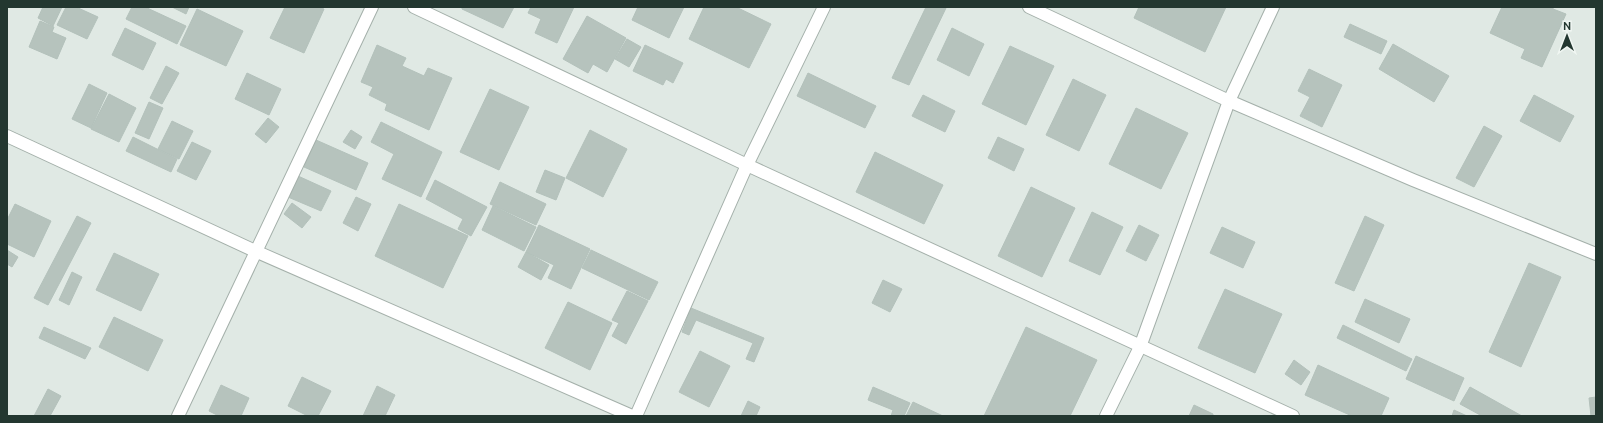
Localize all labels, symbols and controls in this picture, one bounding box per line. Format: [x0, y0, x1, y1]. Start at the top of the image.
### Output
north arrow [1547, 16, 1587, 56]
text: N [1563, 20, 1571, 32]

